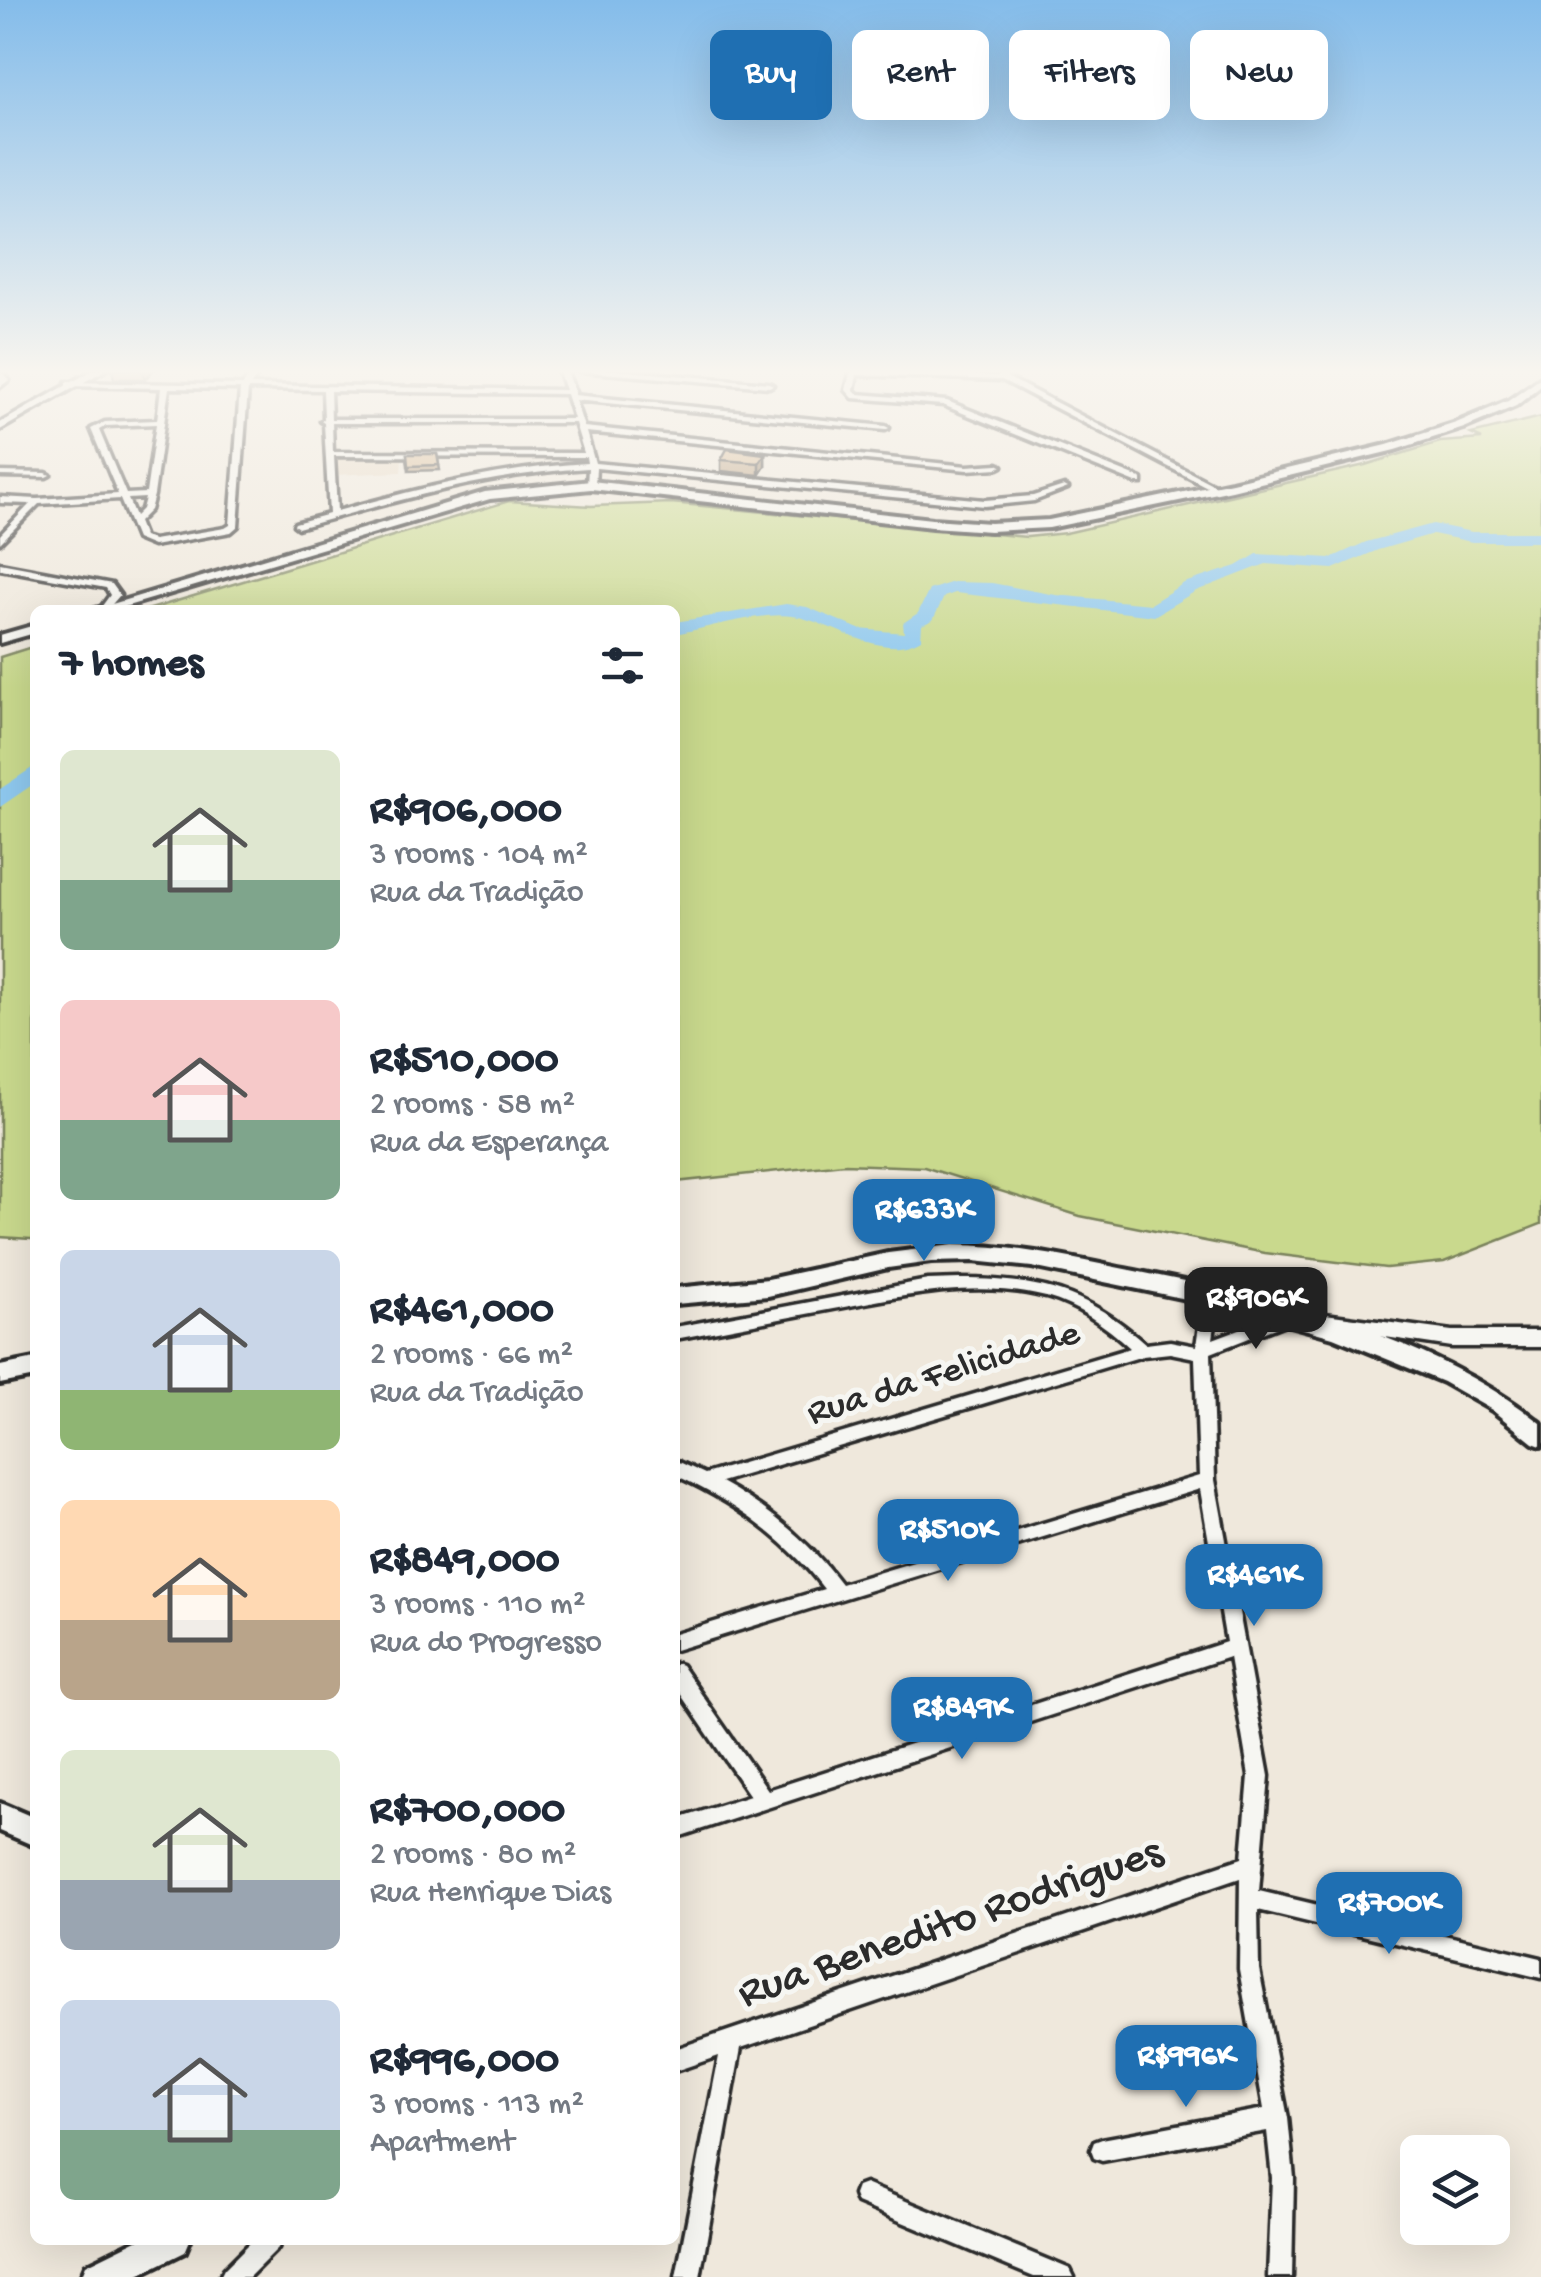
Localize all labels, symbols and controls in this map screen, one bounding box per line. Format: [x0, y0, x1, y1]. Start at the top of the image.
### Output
chip: Buy [710, 30, 832, 120]
chip: Rent [852, 30, 989, 120]
chip: Filters [1009, 30, 1170, 120]
chip: New [1190, 30, 1328, 120]
icon: filters [595, 638, 650, 693]
text: 7 homes [60, 641, 203, 690]
text: R$906,000 [370, 788, 562, 837]
icon: home [140, 790, 260, 910]
text: 3 rooms · 104 m² [370, 837, 588, 875]
text: Rua da Tradição [370, 875, 584, 913]
text: R$510,000 [370, 1038, 559, 1087]
icon: home [140, 1040, 260, 1160]
text: 2 rooms · 58 m² [370, 1087, 575, 1125]
text: Rua da Esperança [370, 1125, 608, 1163]
pin: R$633K [843, 1179, 1005, 1264]
text: R$633K [875, 1192, 973, 1230]
pin: R$906K [1175, 1267, 1337, 1352]
text: R$906K [1206, 1280, 1306, 1318]
text: R$461,000 [370, 1288, 554, 1337]
icon: home [140, 1290, 260, 1410]
street label: Rua da Felicidade [803, 1313, 1086, 1437]
text: 2 rooms · 66 m² [370, 1337, 573, 1375]
text: Rua da Tradição [370, 1375, 584, 1413]
pin: R$510K [867, 1499, 1029, 1584]
text: R$510K [900, 1512, 996, 1550]
text: R$849,000 [370, 1538, 560, 1587]
icon: home [140, 1540, 260, 1660]
pin: R$461K [1173, 1544, 1335, 1629]
text: R$461K [1207, 1557, 1301, 1595]
text: 3 rooms · 110 m² [370, 1587, 585, 1625]
text: Rua do Progresso [370, 1625, 602, 1663]
pin: R$849K [881, 1677, 1043, 1762]
text: R$849K [913, 1690, 1011, 1728]
text: R$700,000 [370, 1788, 565, 1837]
icon: home [140, 1790, 260, 1910]
street label: Rua Benedito Rodrigues [732, 1827, 1171, 2023]
text: 2 rooms · 80 m² [370, 1837, 576, 1875]
pin: R$700K [1308, 1872, 1470, 1957]
text: Rua Henrique Dias [370, 1875, 611, 1913]
text: R$700K [1338, 1885, 1440, 1923]
pin: R$996K [1105, 2025, 1267, 2110]
text: R$996,000 [370, 2038, 559, 2087]
text: R$996K [1137, 2038, 1235, 2076]
icon: home [140, 2040, 260, 2160]
text: 3 rooms · 113 m² [370, 2087, 584, 2125]
text: Apartment [370, 2125, 514, 2163]
map controls [1400, 2135, 1510, 2245]
button: layers [1400, 2135, 1510, 2245]

